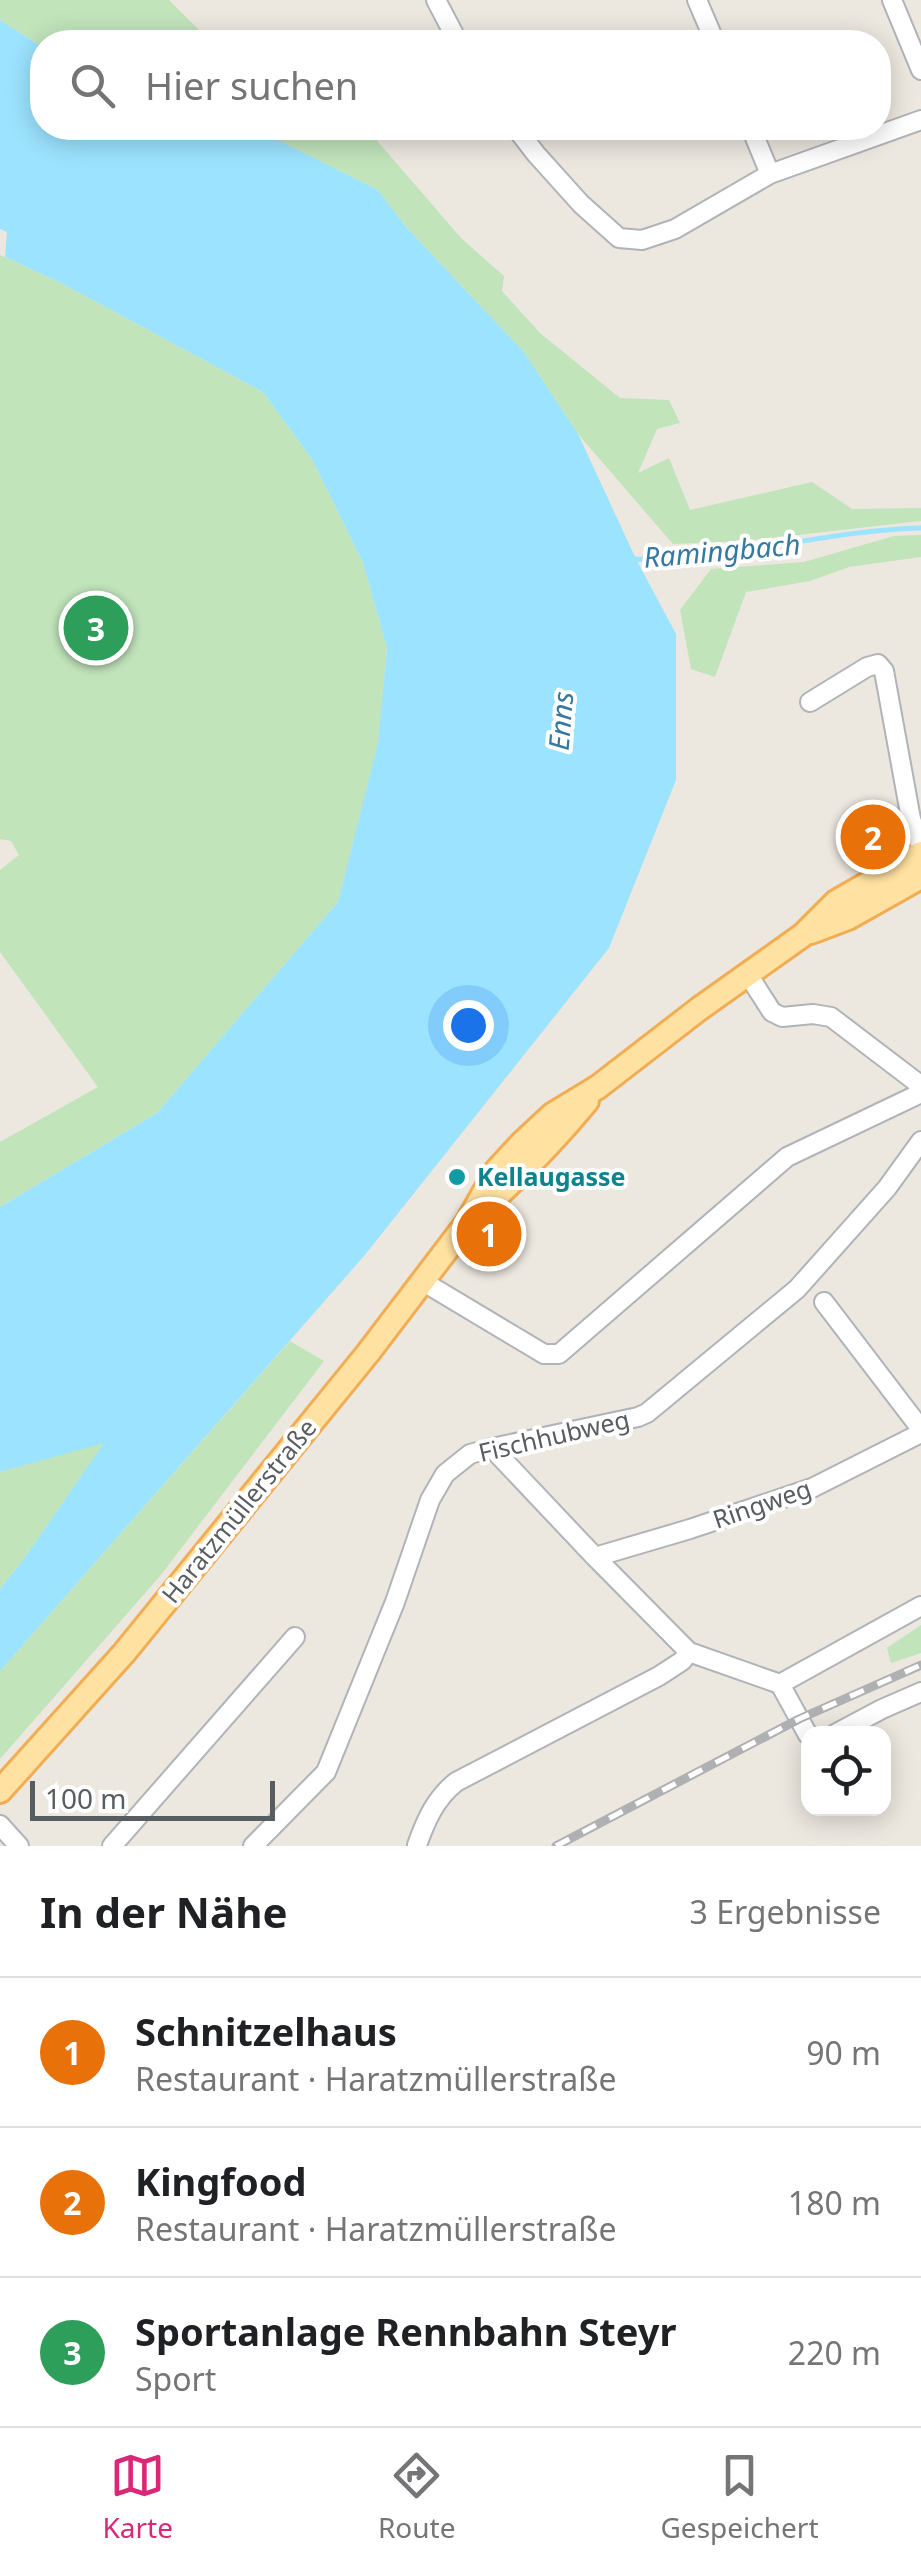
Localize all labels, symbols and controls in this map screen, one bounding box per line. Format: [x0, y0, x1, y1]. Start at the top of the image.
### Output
search box [30, 30, 891, 140]
icon: search [65, 58, 120, 113]
text: Hier suchen [145, 59, 358, 111]
water label: Ramingbach [642, 524, 802, 576]
pin: 3 [64, 590, 128, 666]
water label: Enns [539, 690, 581, 752]
pin: 2 [840, 800, 906, 874]
your location [443, 1000, 494, 1051]
place label: Kellaugasse [477, 1159, 625, 1193]
marker: Kellaugasse [446, 1166, 468, 1188]
pin: 1 [456, 1196, 522, 1272]
street label: Fischhubweg [475, 1401, 633, 1469]
street label: Haratzmüllerstraße [153, 1411, 323, 1610]
street label: Ringweg [708, 1470, 815, 1536]
map controls [801, 1726, 891, 1816]
button: locate [801, 1726, 891, 1816]
scale bar [30, 1776, 275, 1821]
text: 100 m [45, 1779, 127, 1817]
text: In der Nähe [40, 1883, 288, 1940]
text: 3 Ergebnisse [690, 1890, 881, 1933]
text: Schnitzelhaus [135, 2005, 397, 2057]
text: 1 [63, 2031, 82, 2074]
text: 90 m [806, 2031, 881, 2074]
text: Restaurant · Haratzmüllerstraße [135, 2057, 617, 2100]
text: Kingfood [135, 2155, 307, 2207]
text: 2 [63, 2181, 82, 2224]
text: 180 m [788, 2181, 881, 2224]
text: Restaurant · Haratzmüllerstraße [135, 2207, 617, 2250]
text: Sportanlage Rennbahn Steyr [135, 2305, 676, 2357]
text: 3 [63, 2331, 82, 2374]
text: 220 m [788, 2331, 881, 2374]
text: Sport [135, 2357, 216, 2400]
tab: Karte [102, 2448, 173, 2546]
tab: Route [378, 2448, 456, 2546]
tab: Gespeichert [660, 2448, 819, 2546]

